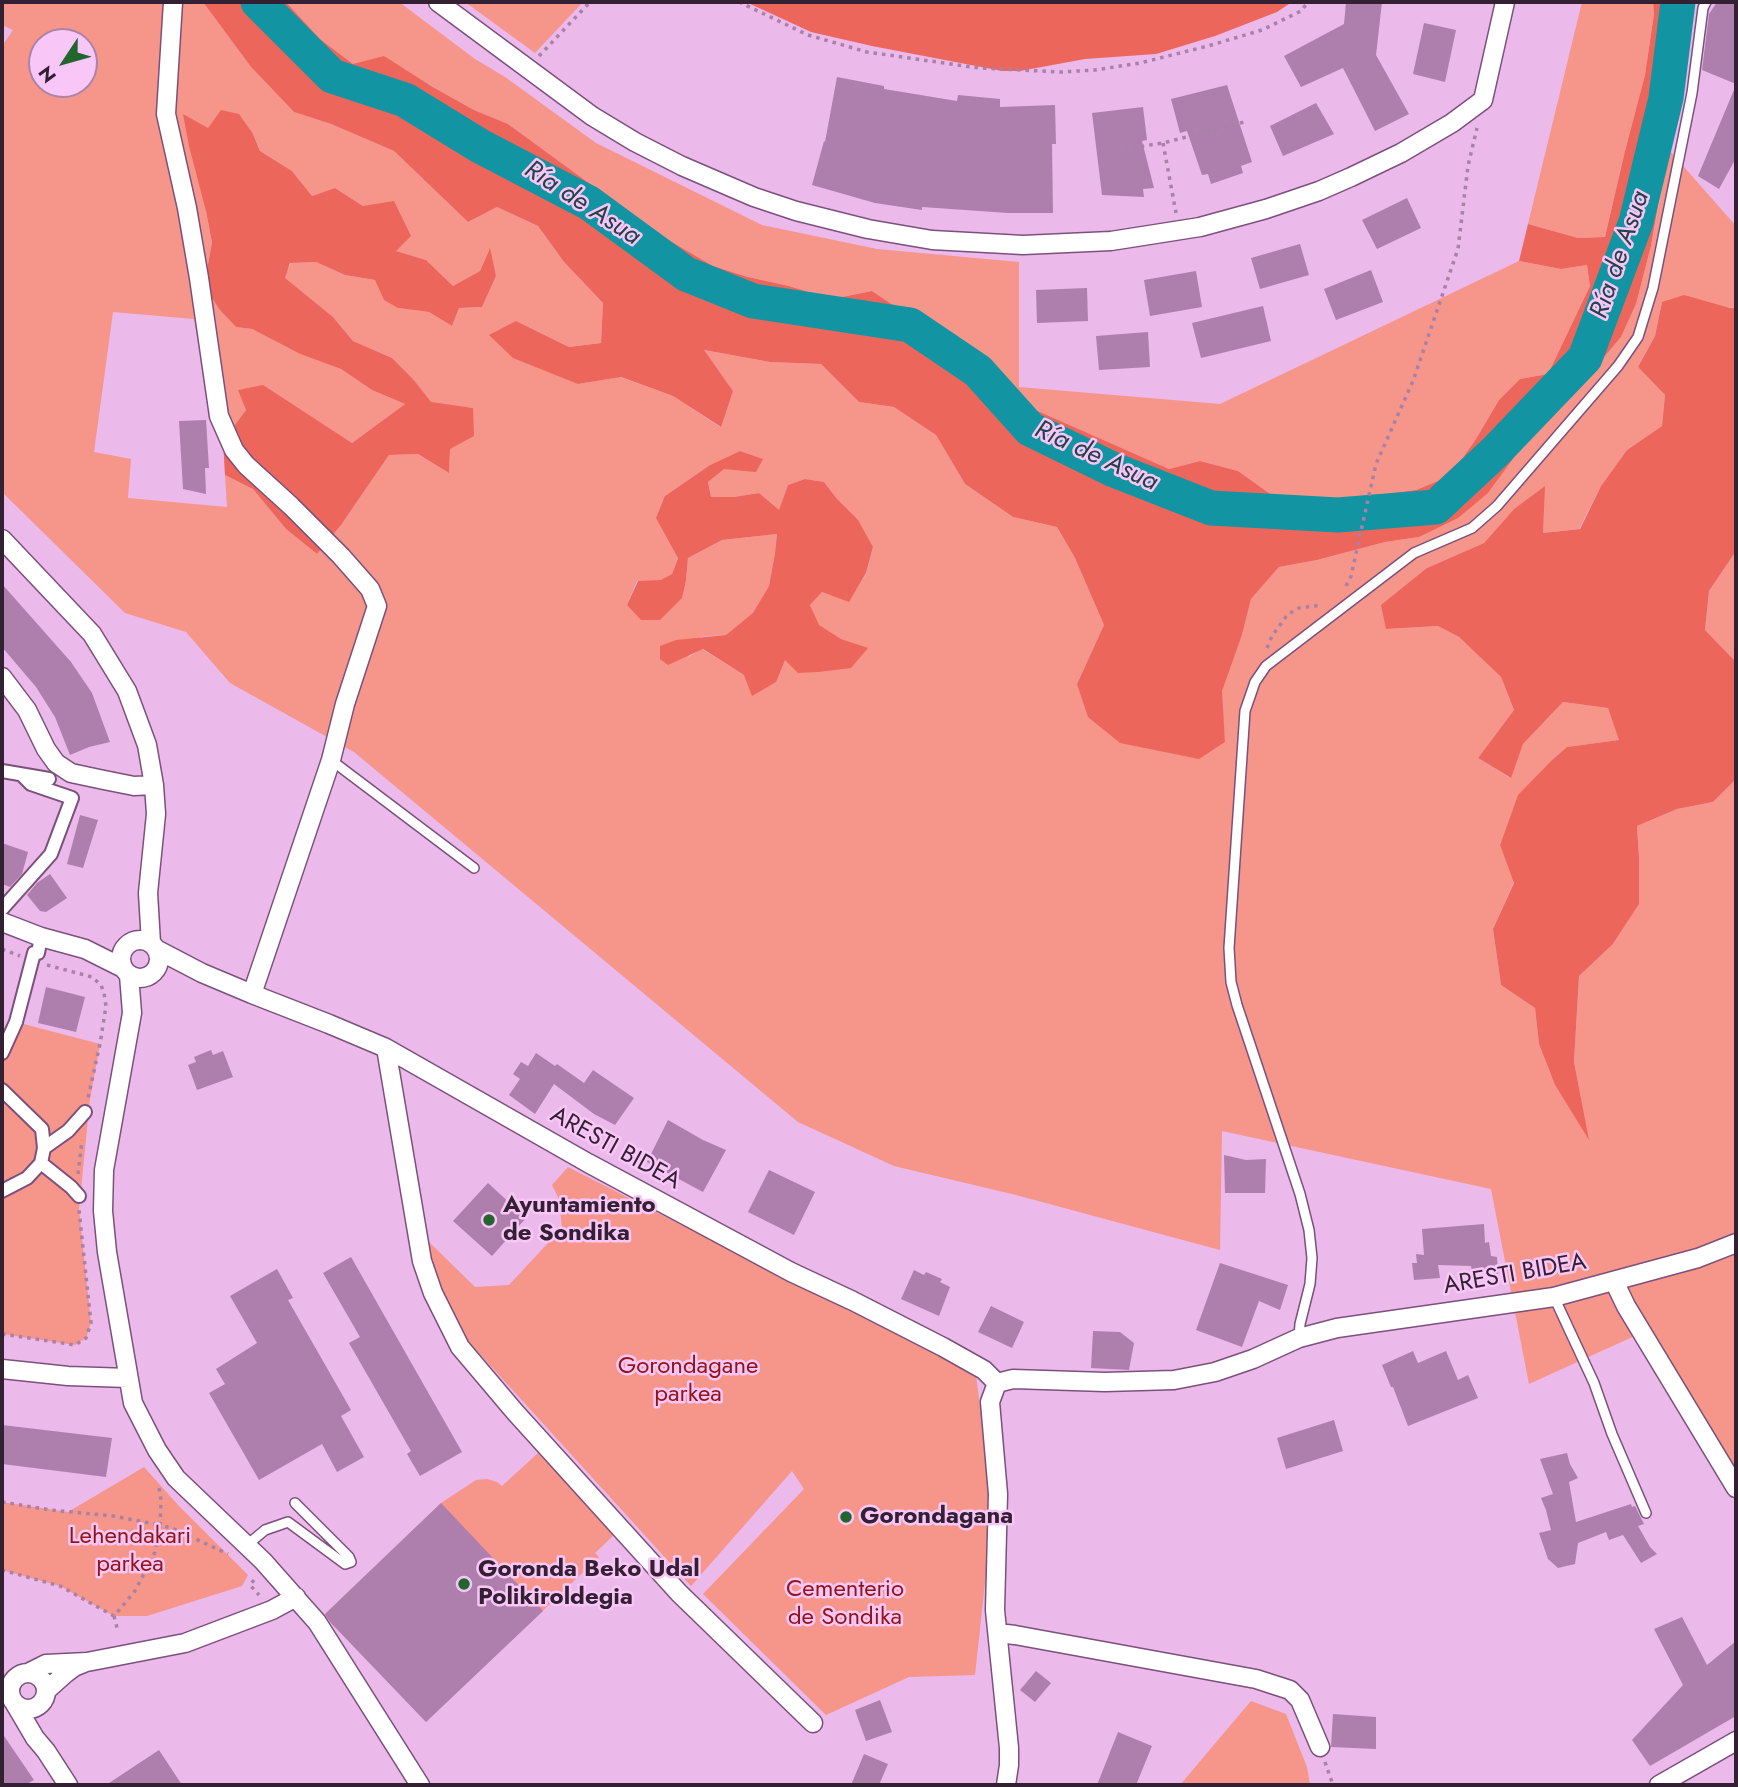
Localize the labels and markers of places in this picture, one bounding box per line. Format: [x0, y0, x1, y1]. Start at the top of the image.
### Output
place label: Ayuntamiento de Sondika [503, 1192, 656, 1248]
marker: Ayuntamiento de Sondika [481, 1212, 497, 1228]
place label: Gorondagana [860, 1503, 1013, 1531]
marker: Gorondagana [838, 1509, 854, 1525]
place label: Goronda Beko Udal Polikiroldegia [478, 1556, 700, 1612]
marker: Goronda Beko Udal Polikiroldegia [456, 1576, 472, 1592]

